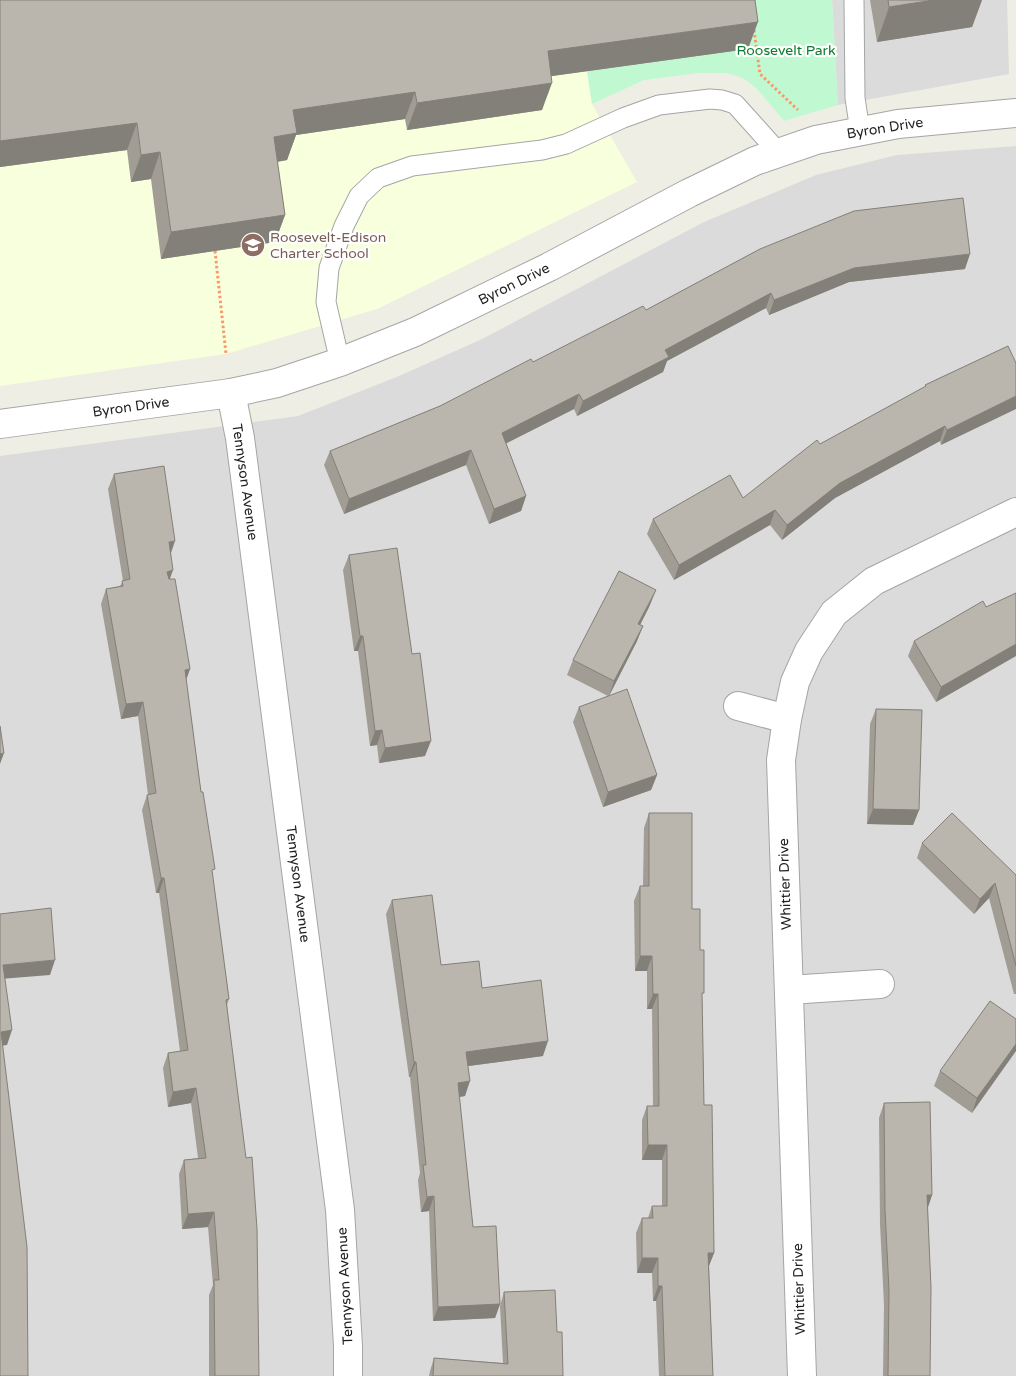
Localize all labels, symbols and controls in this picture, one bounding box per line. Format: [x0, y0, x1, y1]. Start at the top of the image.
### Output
park label: Roosevelt Park [736, 42, 836, 59]
street label: Byron Drive [845, 114, 925, 142]
place label: Roosevelt-Edison Charter School [270, 229, 386, 262]
school or university icon: Roosevelt-Edison Charter School [240, 232, 266, 258]
street label: Byron Drive [476, 259, 553, 309]
street label: Byron Drive [92, 393, 171, 421]
street label: Tennyson Avenue [228, 423, 262, 541]
street label: Tennyson Avenue [282, 825, 314, 943]
street label: Whittier Drive [775, 838, 795, 930]
street label: Tennyson Avenue [333, 1227, 357, 1345]
street label: Whittier Drive [789, 1243, 809, 1335]

